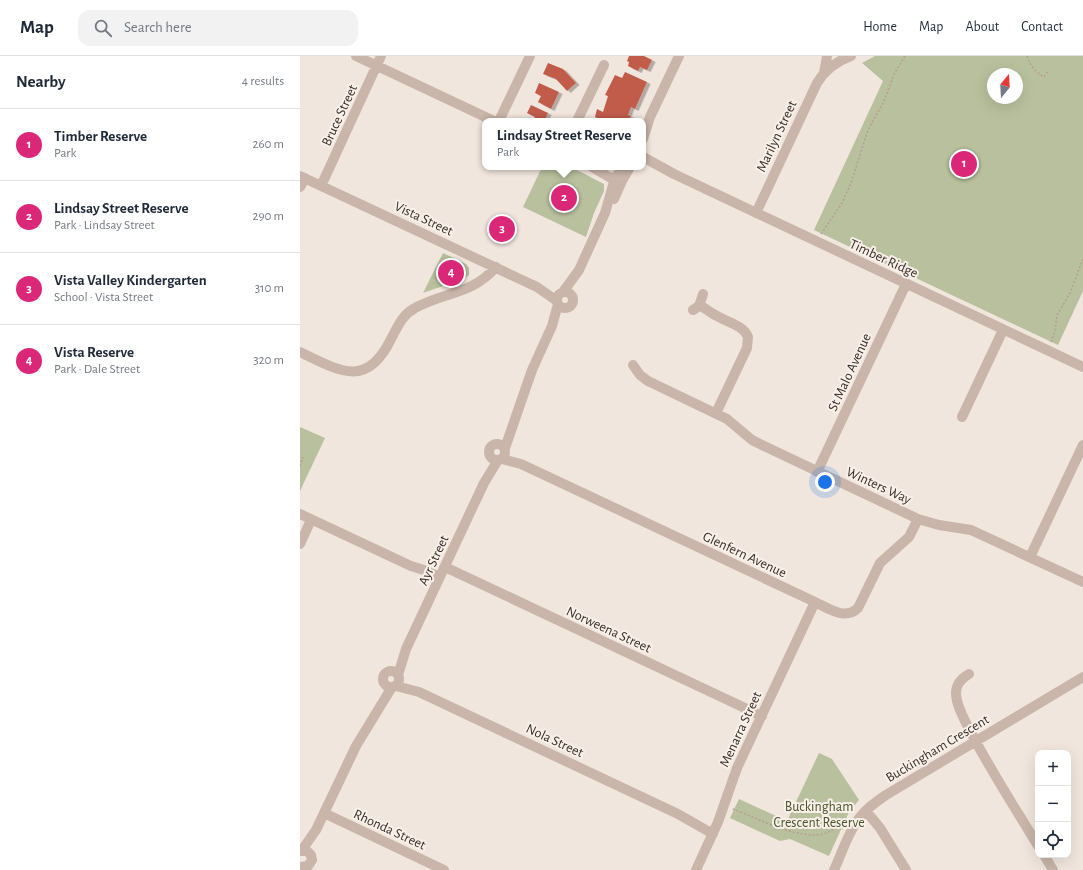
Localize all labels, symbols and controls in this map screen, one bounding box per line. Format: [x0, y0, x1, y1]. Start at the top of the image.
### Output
search box [78, 10, 358, 46]
icon: search [92, 17, 114, 39]
text: Map [20, 18, 54, 37]
text: Search here [124, 20, 192, 35]
text: Home [863, 20, 897, 34]
text: Map [919, 20, 943, 34]
text: About [965, 20, 999, 34]
text: Contact [1021, 20, 1063, 34]
north arrow [987, 68, 1023, 104]
text: Nearby [16, 73, 66, 90]
text: 4 results [242, 75, 284, 88]
street label: Bruce Street [320, 82, 360, 148]
street label: Marilyn Street [754, 98, 800, 174]
popup [482, 118, 646, 170]
text: Lindsay Street Reserve [497, 128, 631, 143]
text: Timber Reserve [54, 129, 147, 144]
text: 1 [27, 138, 31, 151]
text: 260 m [253, 138, 284, 151]
text: Park [497, 146, 519, 159]
text: Park [54, 147, 76, 160]
pin: 1 [951, 149, 977, 179]
pin: 2 [551, 183, 577, 213]
street label: Vista Street [392, 199, 455, 239]
text: Lindsay Street Reserve [54, 201, 189, 216]
text: 2 [26, 210, 32, 223]
text: 290 m [253, 210, 284, 223]
pin: 3 [489, 214, 515, 244]
text: Park · Lindsay Street [54, 219, 155, 232]
street label: Timber Ridge [847, 237, 920, 281]
pin: 4 [438, 258, 464, 288]
text: Vista Valley Kindergarten [54, 273, 207, 288]
text: 3 [26, 282, 32, 295]
text: 310 m [255, 282, 284, 295]
text: School · Vista Street [54, 291, 153, 304]
street label: St Malo Avenue [826, 331, 874, 414]
text: Vista Reserve [54, 345, 134, 360]
text: 4 [26, 354, 32, 367]
text: 320 m [253, 354, 284, 367]
text: Park · Dale Street [54, 363, 140, 376]
street label: Winters Way [844, 465, 913, 507]
your location [815, 472, 835, 492]
street label: Glenfern Avenue [701, 529, 789, 580]
street label: Ayr Street [416, 533, 452, 588]
street label: Norweena Street [564, 604, 654, 656]
street label: Menarra Street [717, 689, 765, 769]
street label: Buckingham Crescent [883, 712, 992, 785]
street label: Nola Street [524, 722, 586, 760]
map controls [1035, 750, 1071, 858]
button: + [1035, 750, 1071, 786]
button: − [1035, 786, 1071, 822]
park label: Buckingham Crescent Reserve [773, 800, 865, 830]
street label: Rhonda Street [351, 807, 428, 853]
button: locate [1035, 822, 1071, 858]

